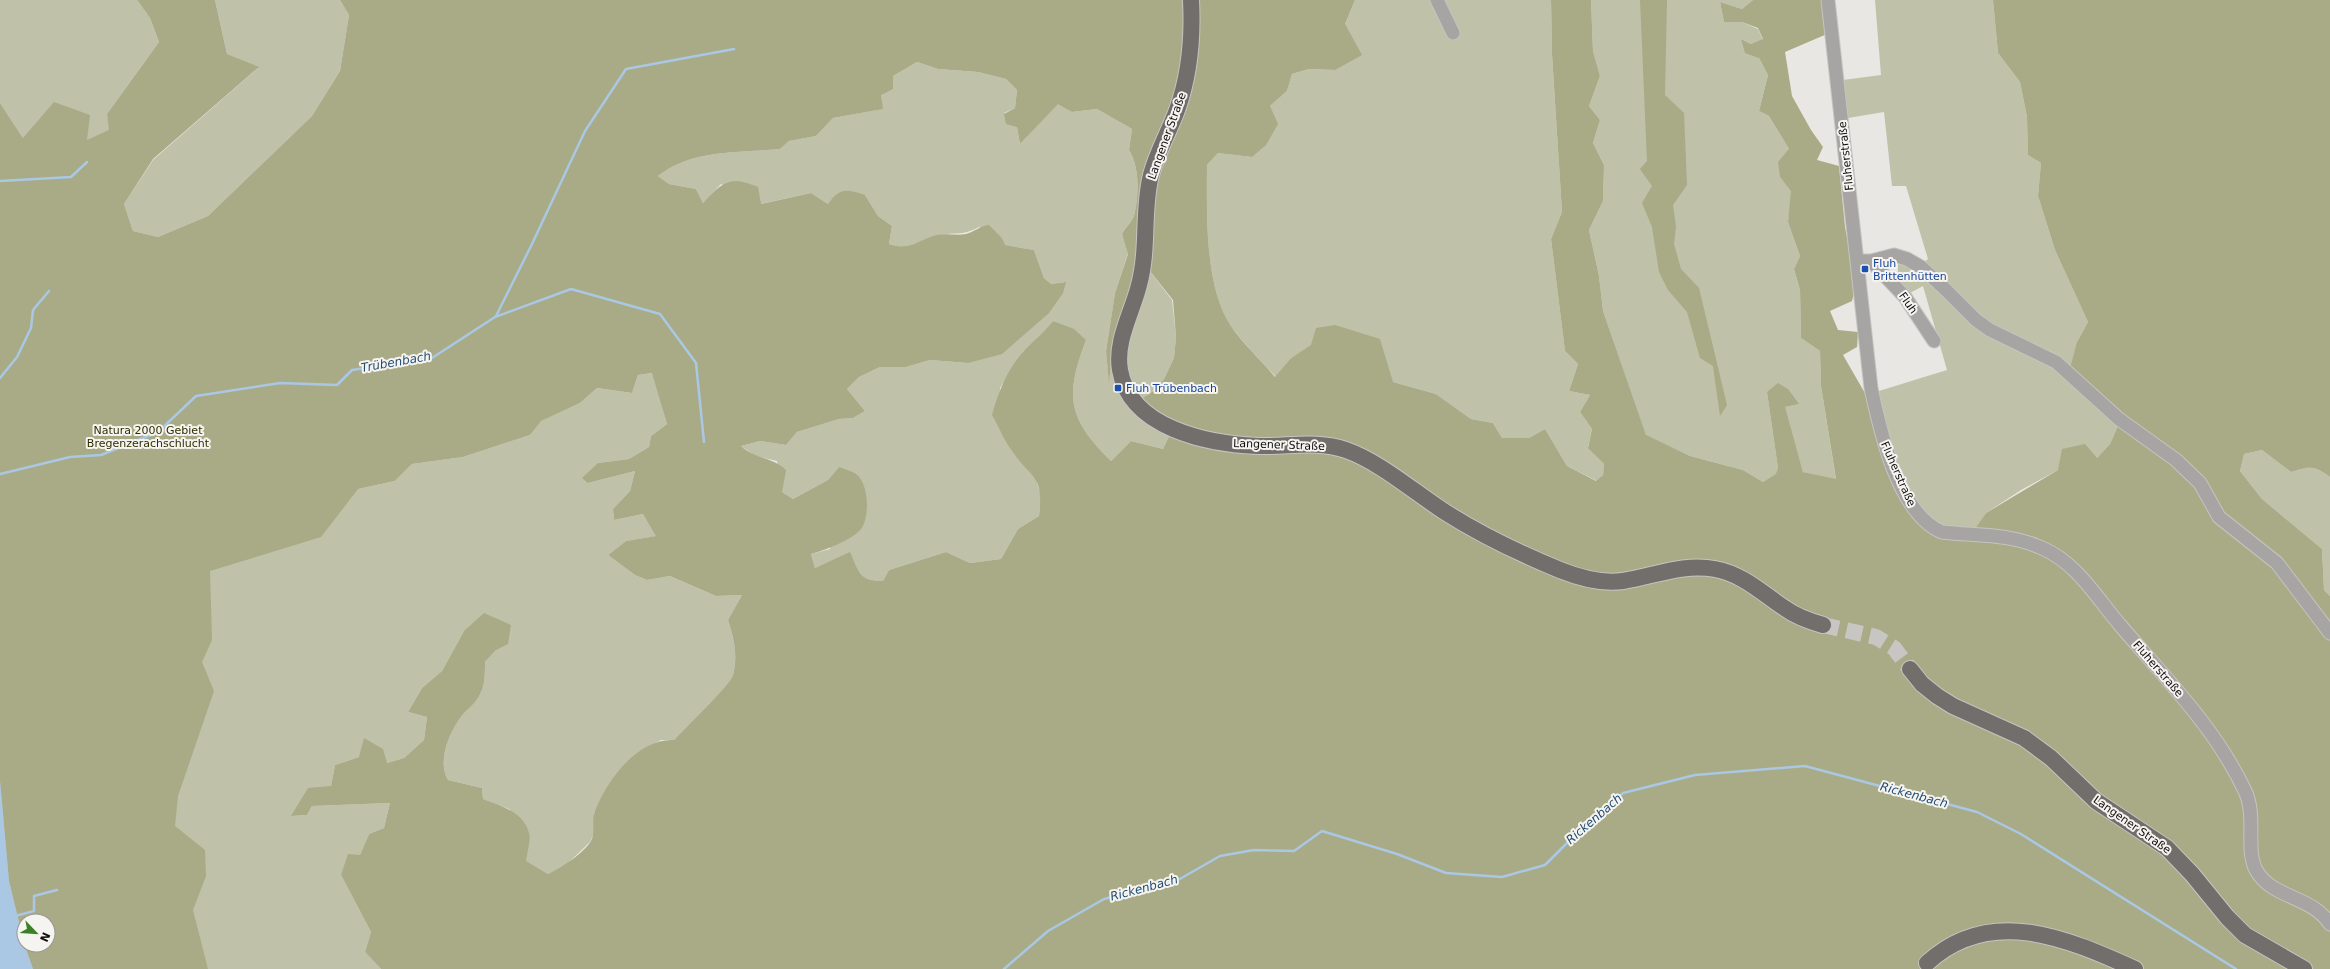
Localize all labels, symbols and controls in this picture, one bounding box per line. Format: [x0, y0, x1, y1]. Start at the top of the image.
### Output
street label: Langener Straße [1145, 91, 1189, 181]
street label: Fluherstraße [1836, 120, 1856, 191]
place label: Fluh Brittenhütten [1873, 257, 1947, 283]
marker: Fluh Brittenhütten [1860, 264, 1870, 274]
street label: Fluh [1896, 290, 1920, 316]
water label: Trübenbach [360, 349, 432, 375]
place label: Fluh Trübenbach [1126, 382, 1217, 395]
marker: Fluh Trübenbach [1113, 383, 1123, 393]
park label: Natura 2000 Gebiet Bregenzerachschlucht [87, 424, 210, 450]
street label: Langener Straße [1233, 437, 1325, 453]
street label: Fluherstraße [1878, 440, 1918, 509]
street label: Fluherstraße [2130, 638, 2186, 700]
water label: Rickenbach [1879, 779, 1949, 811]
water label: Rickenbach [1563, 791, 1625, 847]
street label: Langener Straße [2091, 793, 2173, 857]
water label: Rickenbach [1109, 872, 1179, 904]
north arrow [16, 913, 56, 953]
text: N [37, 930, 52, 944]

